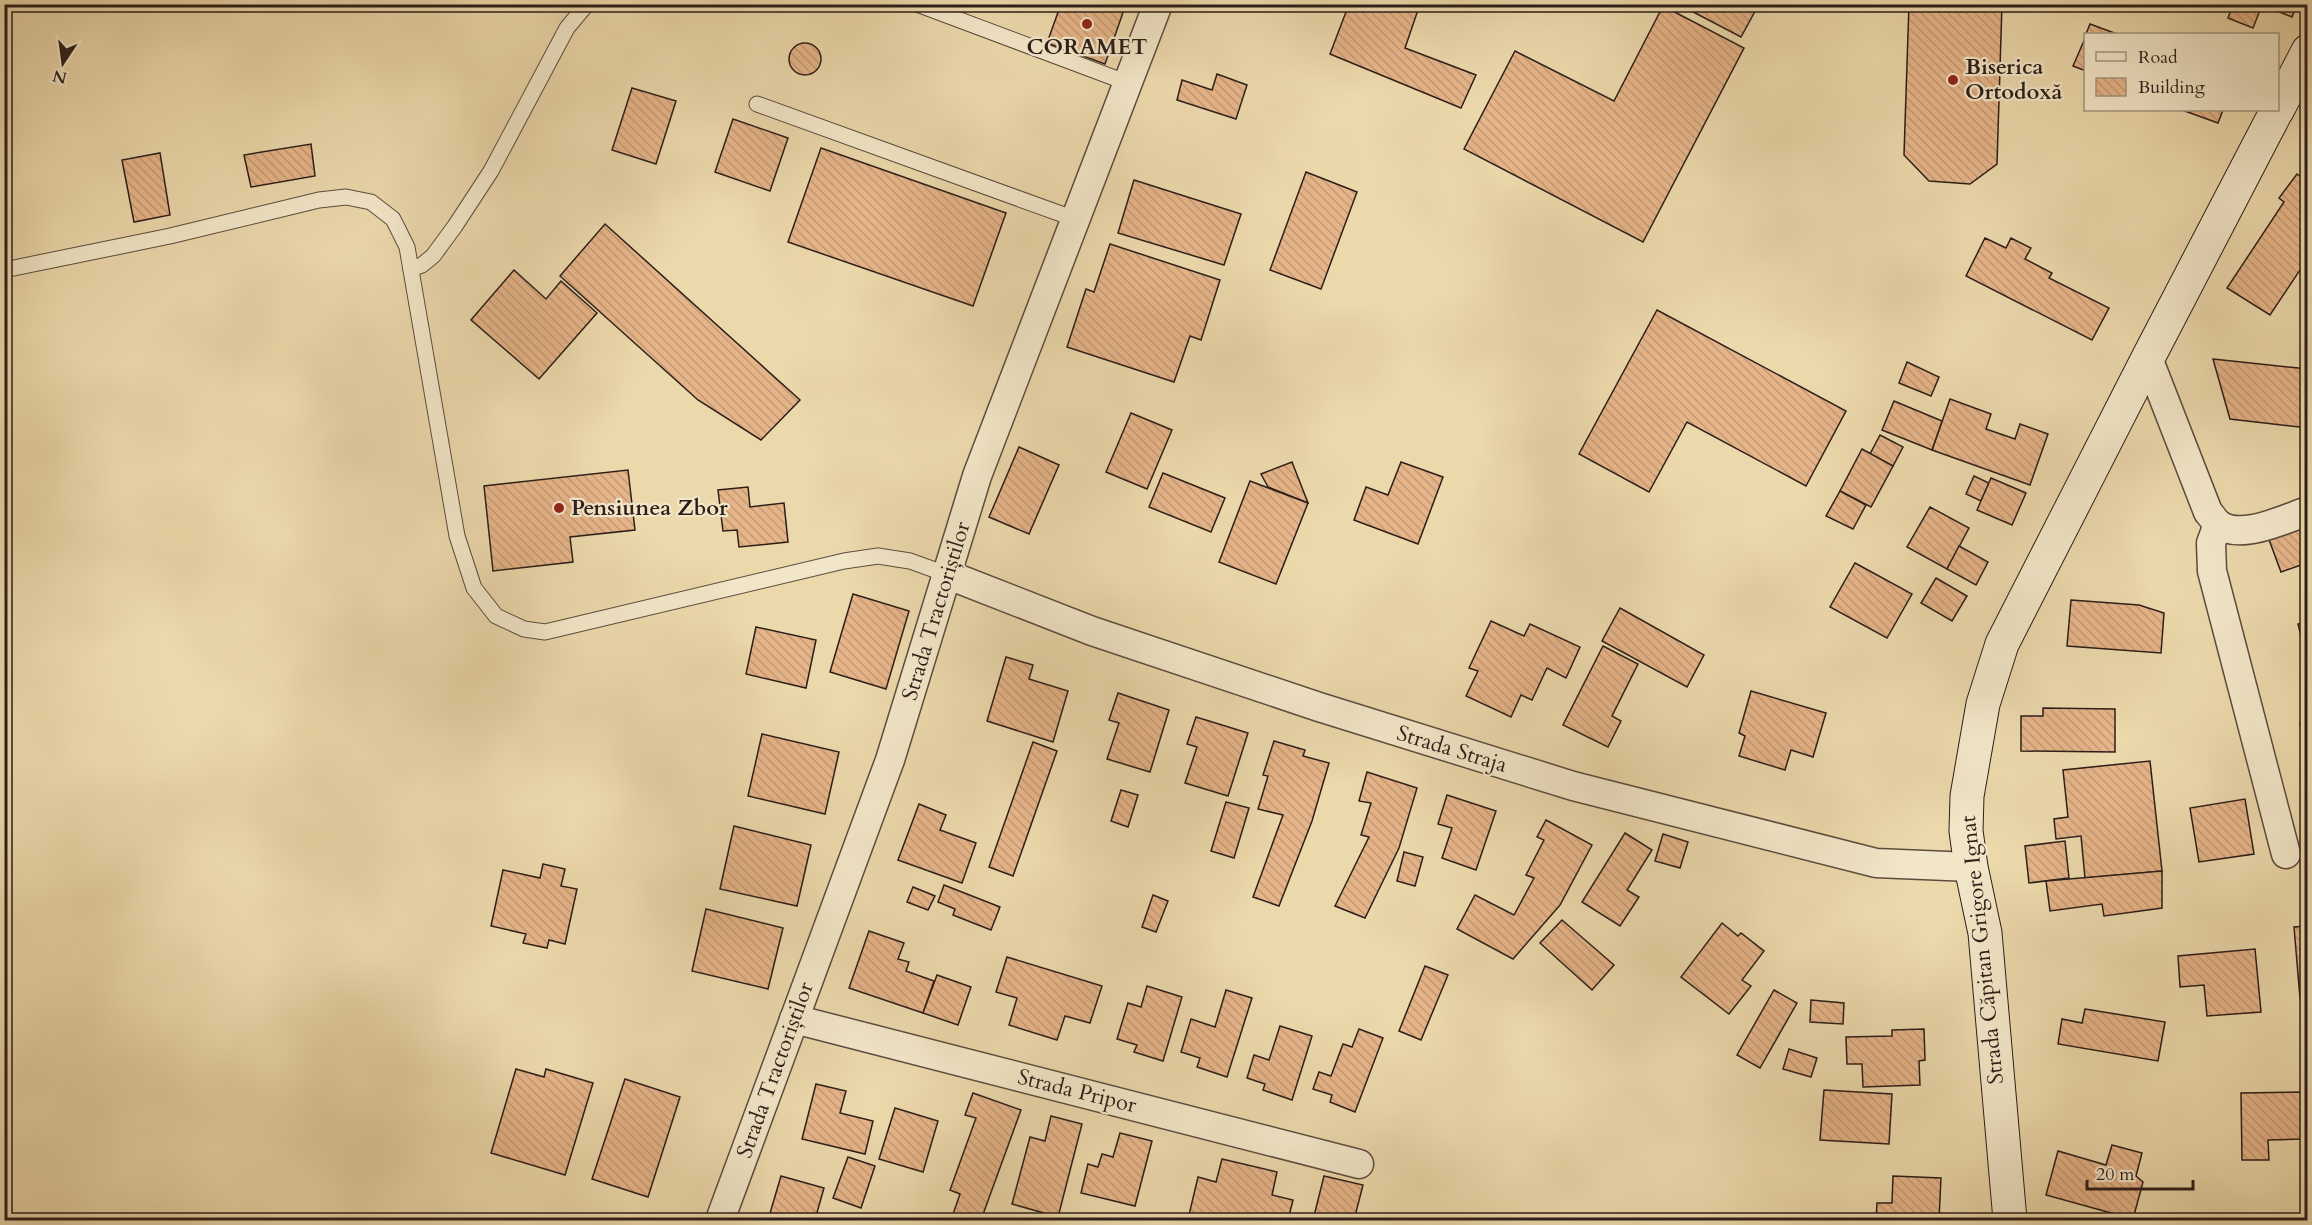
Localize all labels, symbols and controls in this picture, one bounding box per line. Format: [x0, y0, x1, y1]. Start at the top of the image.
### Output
marker: CORAMET [1080, 17, 1094, 31]
place label: CORAMET [1027, 32, 1148, 62]
north arrow [33, 33, 93, 93]
legend [2084, 33, 2279, 111]
text: Road [2138, 45, 2178, 70]
place label: Biserica Ortodoxă [1965, 52, 2062, 107]
text: N [51, 64, 69, 89]
marker: Biserica Ortodoxă [1946, 73, 1960, 87]
text: Building [2138, 75, 2206, 100]
place label: Pensiunea Zbor [571, 493, 728, 523]
marker: Pensiunea Zbor [552, 501, 566, 515]
street label: Strada Tractoriștilor [895, 517, 978, 704]
street label: Strada Straja [1393, 718, 1511, 780]
street label: Strada Căpitan Grigore Ignat [1953, 814, 2011, 1086]
street label: Strada Tractoriștilor [729, 977, 821, 1162]
street label: Strada Pripor [1014, 1062, 1141, 1120]
scale bar [2087, 1153, 2194, 1191]
text: 20 m [2096, 1162, 2135, 1187]

